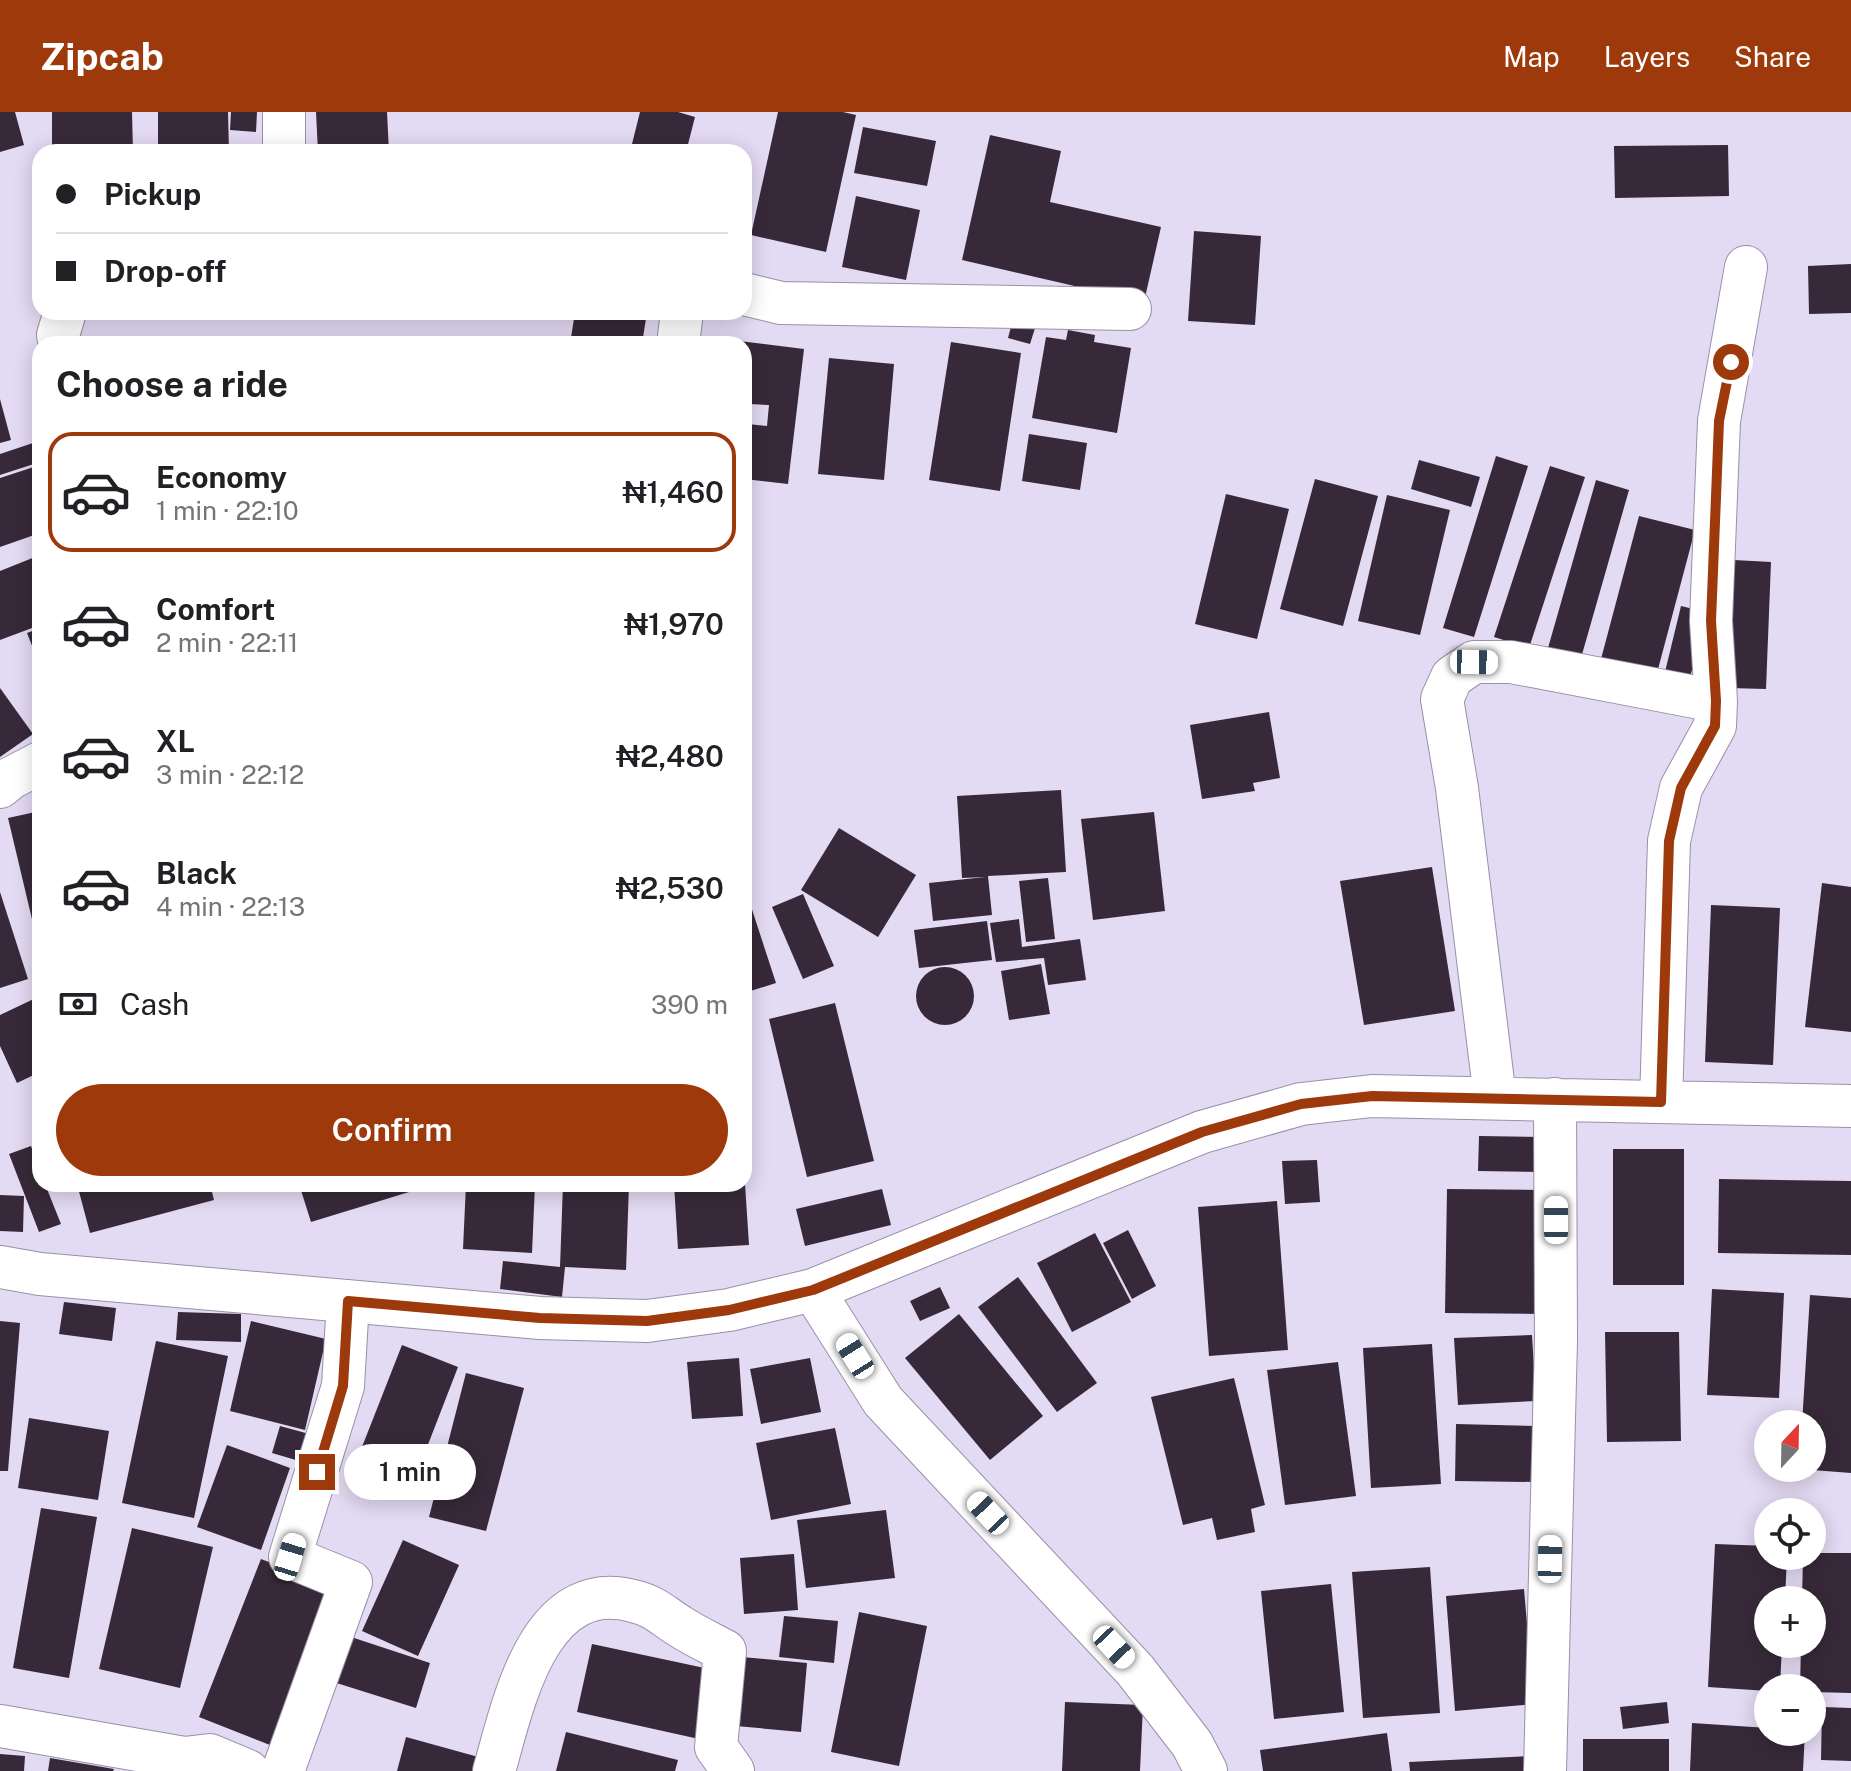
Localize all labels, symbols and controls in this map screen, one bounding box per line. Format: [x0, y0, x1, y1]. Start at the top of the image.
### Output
text: Zipcab [40, 34, 164, 79]
text: Map [1503, 40, 1560, 73]
text: Layers [1604, 40, 1690, 73]
text: Share [1734, 40, 1811, 73]
text: Pickup [104, 176, 201, 212]
text: Drop-off [104, 253, 226, 289]
route start [1713, 344, 1749, 380]
text: Choose a ride [56, 363, 288, 405]
icon: car [60, 456, 132, 528]
text: Economy [156, 459, 287, 495]
text: ₦1,460 [622, 474, 724, 510]
text: 1 min · 22:10 [156, 495, 299, 526]
icon: car [60, 588, 132, 660]
text: Comfort [156, 591, 275, 627]
text: ₦1,970 [624, 606, 724, 642]
text: 2 min · 22:11 [156, 627, 298, 658]
car [1450, 650, 1498, 674]
icon: car [60, 720, 132, 792]
text: XL [156, 723, 195, 759]
text: ₦2,480 [616, 738, 724, 774]
text: 3 min · 22:12 [156, 759, 304, 790]
icon: car [60, 852, 132, 924]
text: Black [156, 855, 237, 891]
text: ₦2,530 [616, 870, 724, 906]
text: 4 min · 22:13 [156, 891, 305, 922]
icon: cash [56, 982, 100, 1026]
text: Cash [120, 986, 189, 1022]
text: 390 m [651, 989, 728, 1020]
button: Confirm [56, 1084, 728, 1176]
car [1544, 1196, 1568, 1244]
car [832, 1329, 878, 1383]
north arrow [1754, 1410, 1826, 1482]
map controls [1754, 1410, 1826, 1746]
callout: 1 min [345, 1444, 477, 1500]
route end [299, 1454, 335, 1490]
text: 1 min [379, 1456, 441, 1487]
car [963, 1487, 1013, 1539]
button: locate [1754, 1498, 1826, 1570]
car [272, 1531, 308, 1583]
car [1538, 1535, 1562, 1583]
button: + [1754, 1586, 1826, 1658]
car [1089, 1621, 1139, 1673]
button: − [1754, 1674, 1826, 1746]

